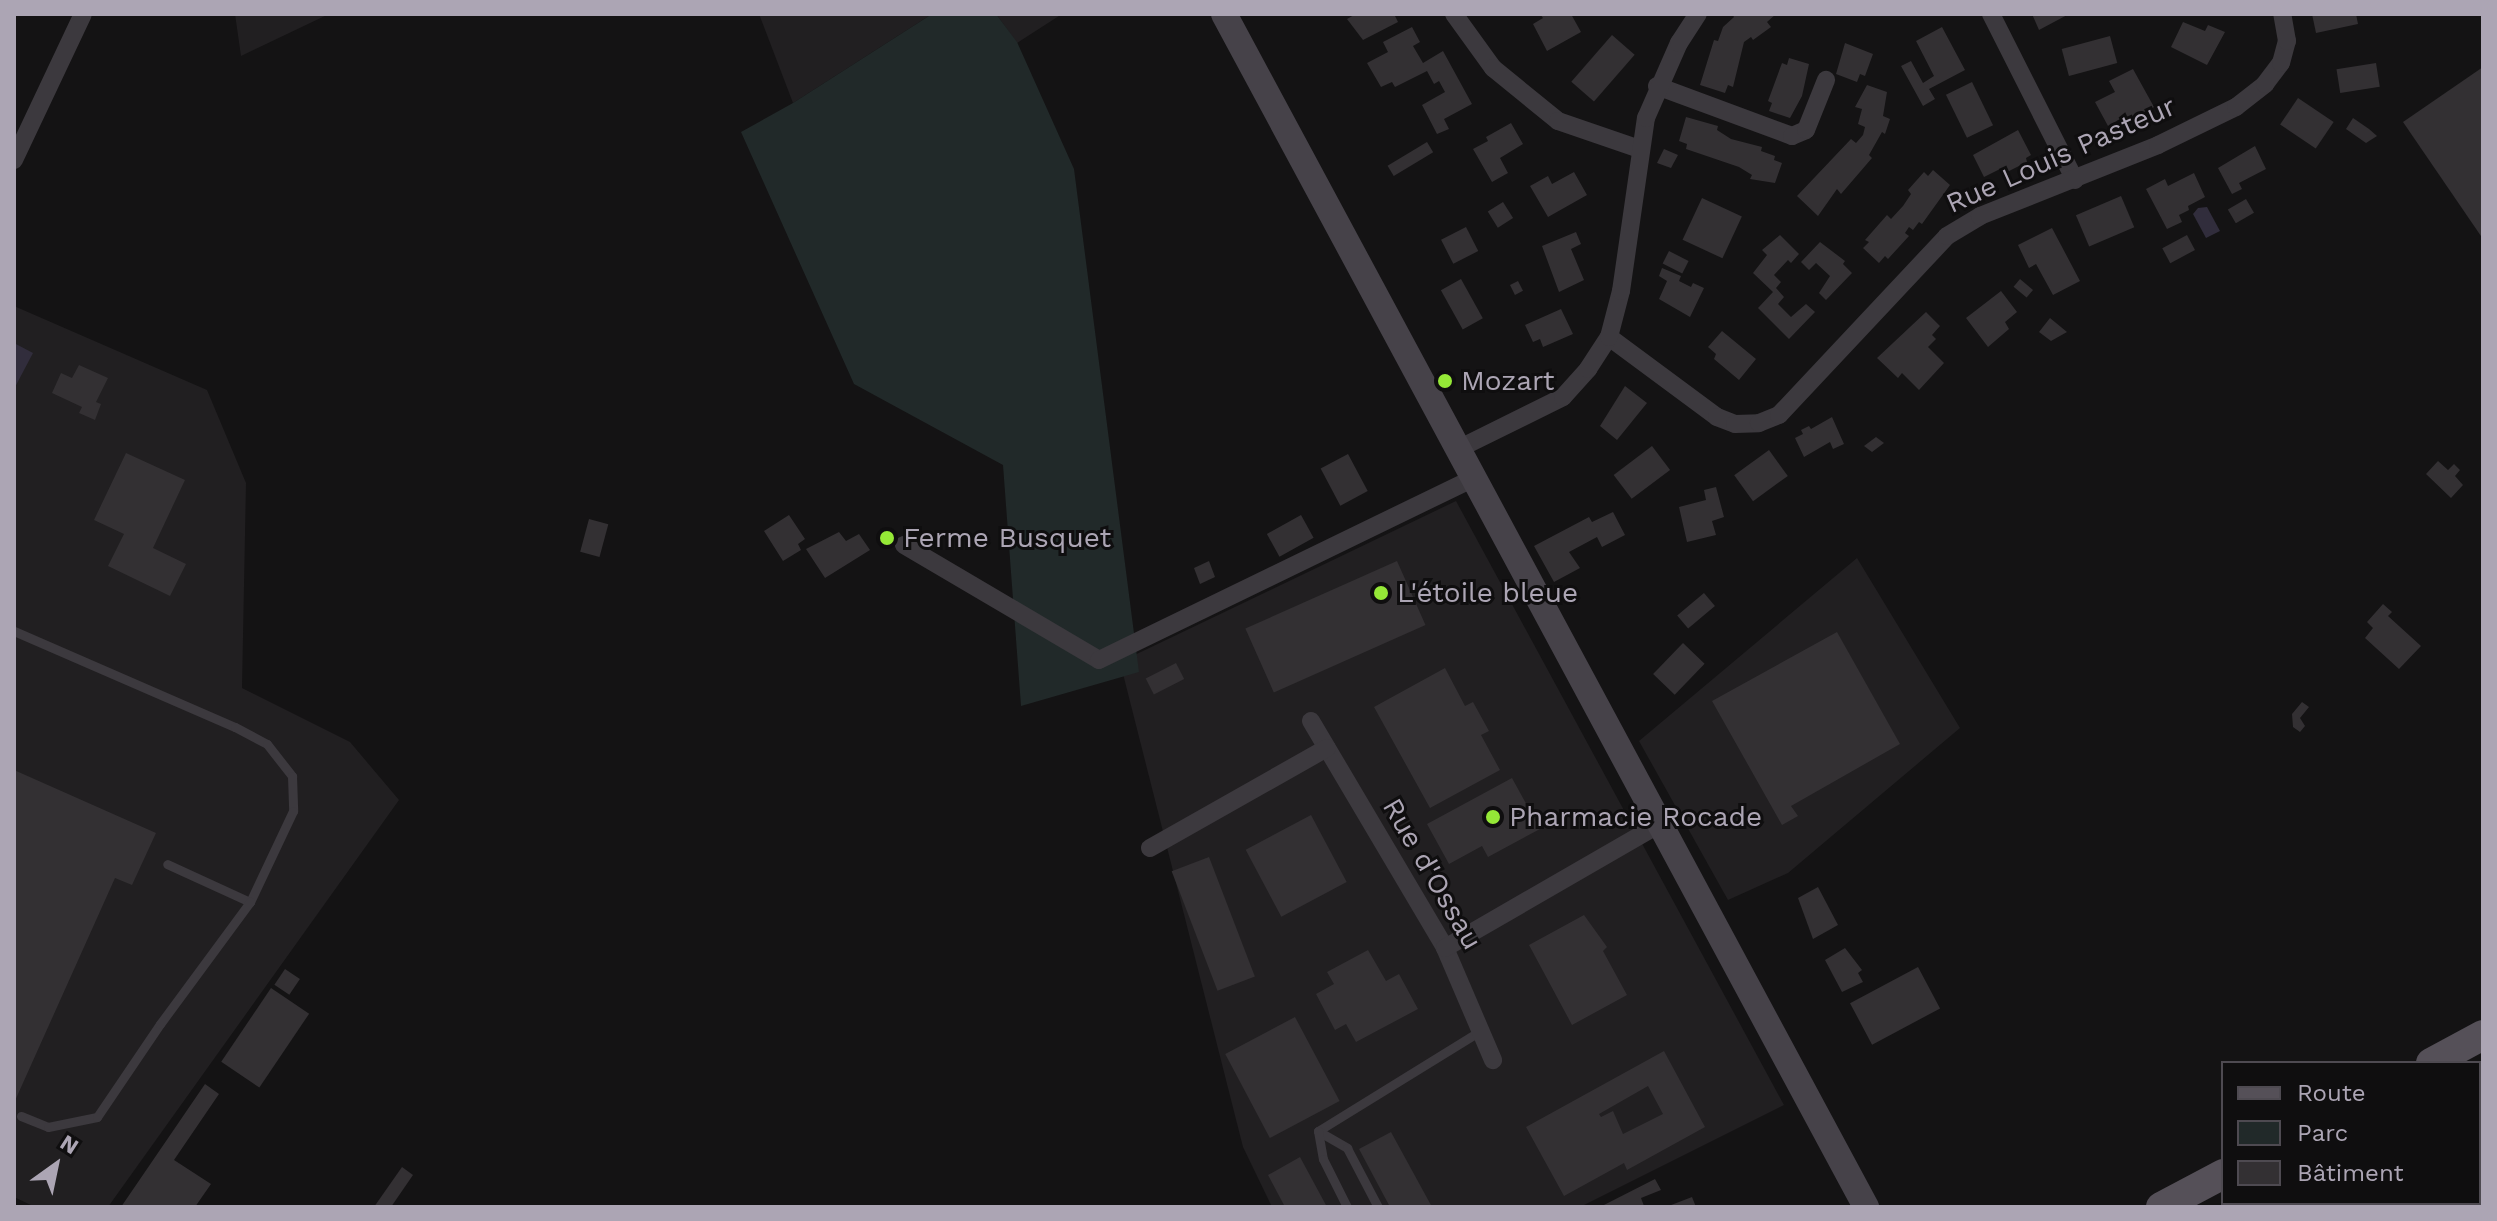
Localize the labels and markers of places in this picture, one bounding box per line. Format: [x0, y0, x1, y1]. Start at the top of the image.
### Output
place label: Mozart [1461, 364, 1554, 398]
marker: Mozart [1436, 372, 1454, 390]
place label: Ferme Busquet [903, 521, 1111, 555]
marker: Ferme Busquet [878, 529, 896, 547]
place label: L'étoile bleue [1397, 576, 1578, 610]
marker: L'étoile bleue [1372, 584, 1390, 602]
place label: Pharmacie Rocade [1509, 800, 1762, 834]
marker: Pharmacie Rocade [1484, 808, 1502, 826]

